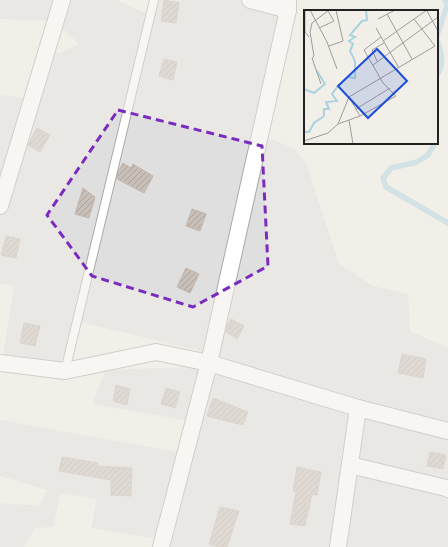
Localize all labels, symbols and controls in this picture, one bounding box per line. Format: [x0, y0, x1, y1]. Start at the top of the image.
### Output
inset map [304, 10, 438, 144]

